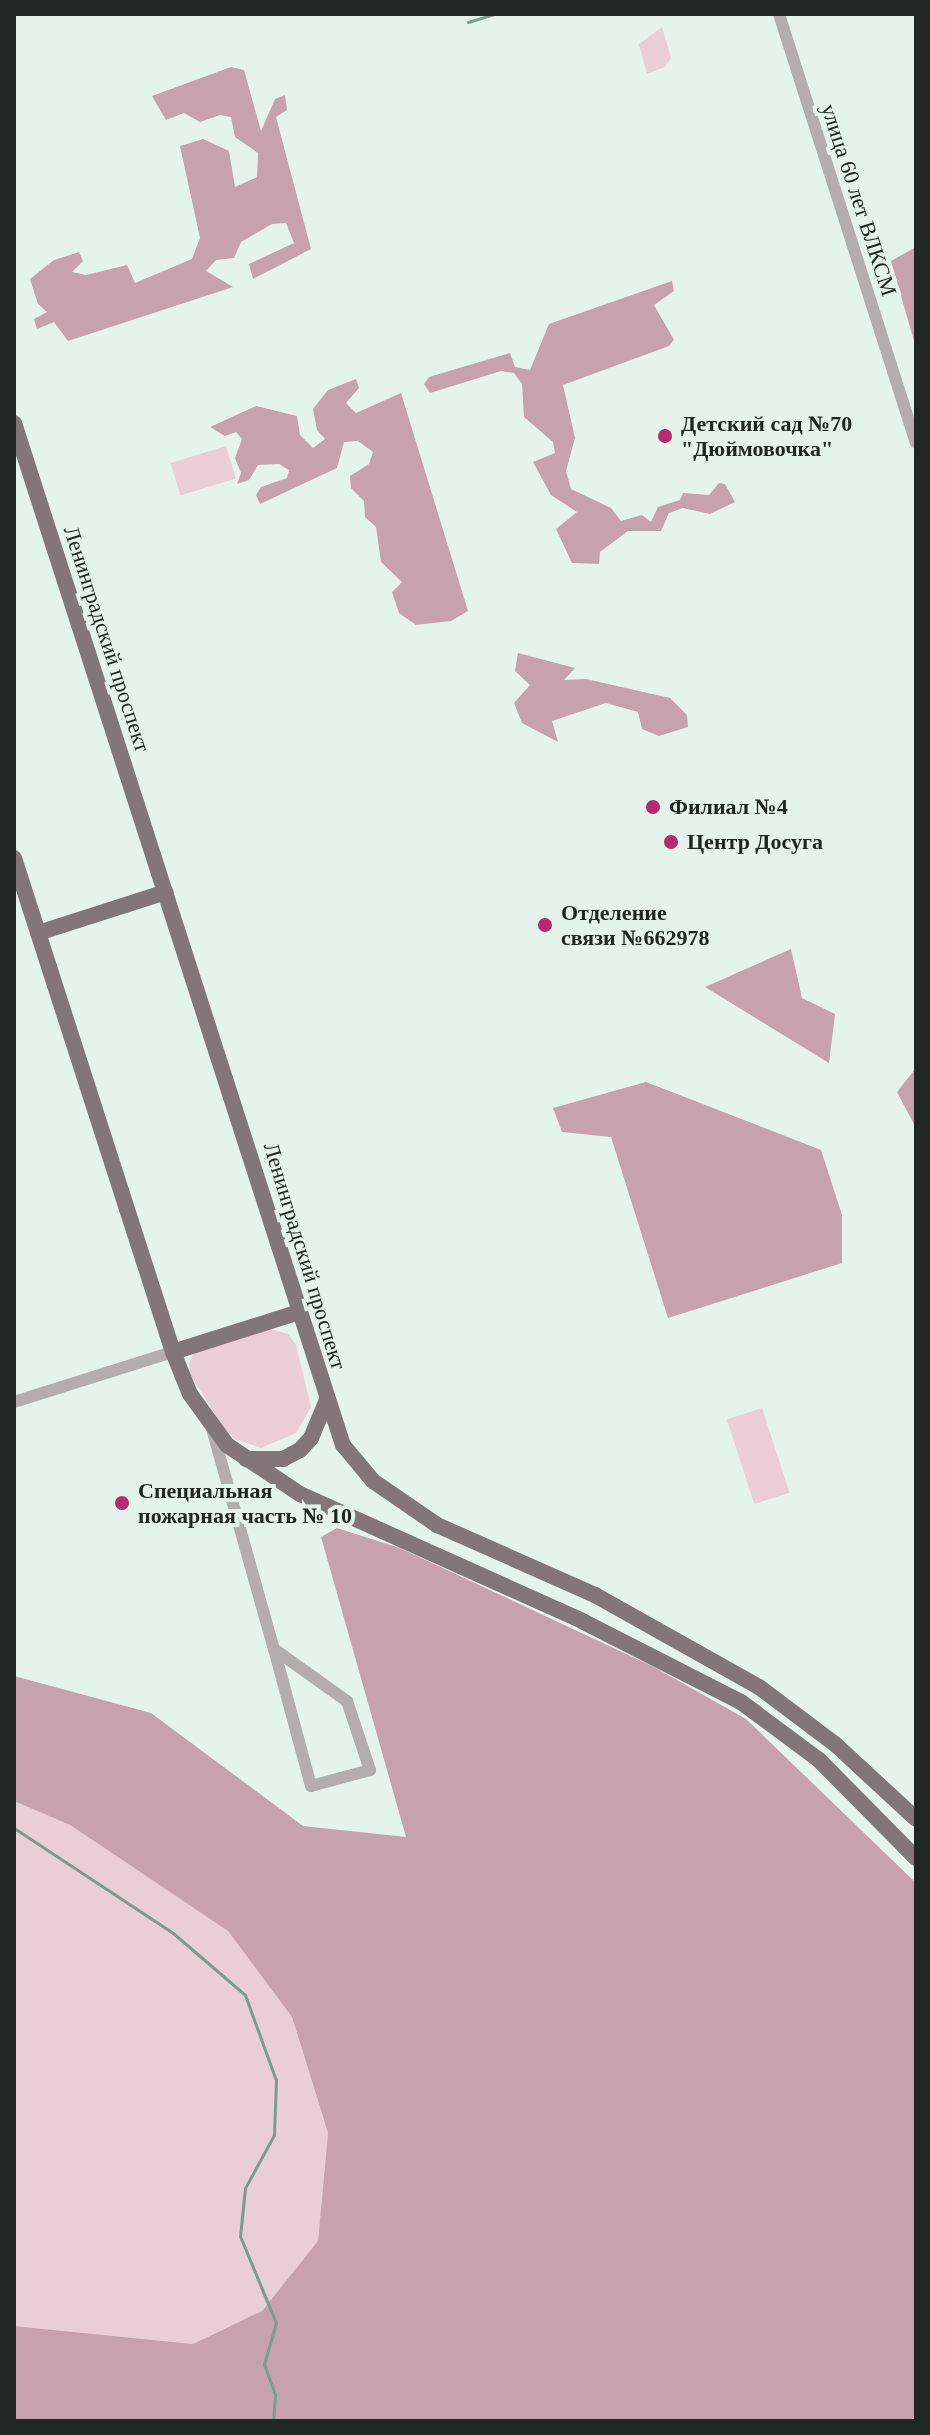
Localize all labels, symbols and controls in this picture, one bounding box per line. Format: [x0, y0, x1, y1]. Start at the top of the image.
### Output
street label: улица 60 лет ВЛКСМ [815, 101, 903, 299]
place label: Детский сад №70 "Дюймовочка" [681, 410, 852, 462]
marker: Детский сад №70 "Дюймовочка" [656, 427, 674, 445]
street label: Ленинградский проспект [58, 523, 156, 755]
place label: Филиал №4 [669, 794, 788, 820]
marker: Филиал №4 [644, 798, 662, 816]
place label: Центр Досуга [687, 829, 823, 855]
marker: Центр Досуга [662, 833, 680, 851]
place label: Отделение связи №662978 [561, 899, 709, 950]
marker: Отделение связи №662978 [536, 916, 554, 934]
street label: Ленинградский проспект [258, 1139, 352, 1373]
place label: Специальная пожарная часть № 10 [138, 1477, 352, 1528]
marker: Специальная пожарная часть № 10 [113, 1494, 131, 1512]

